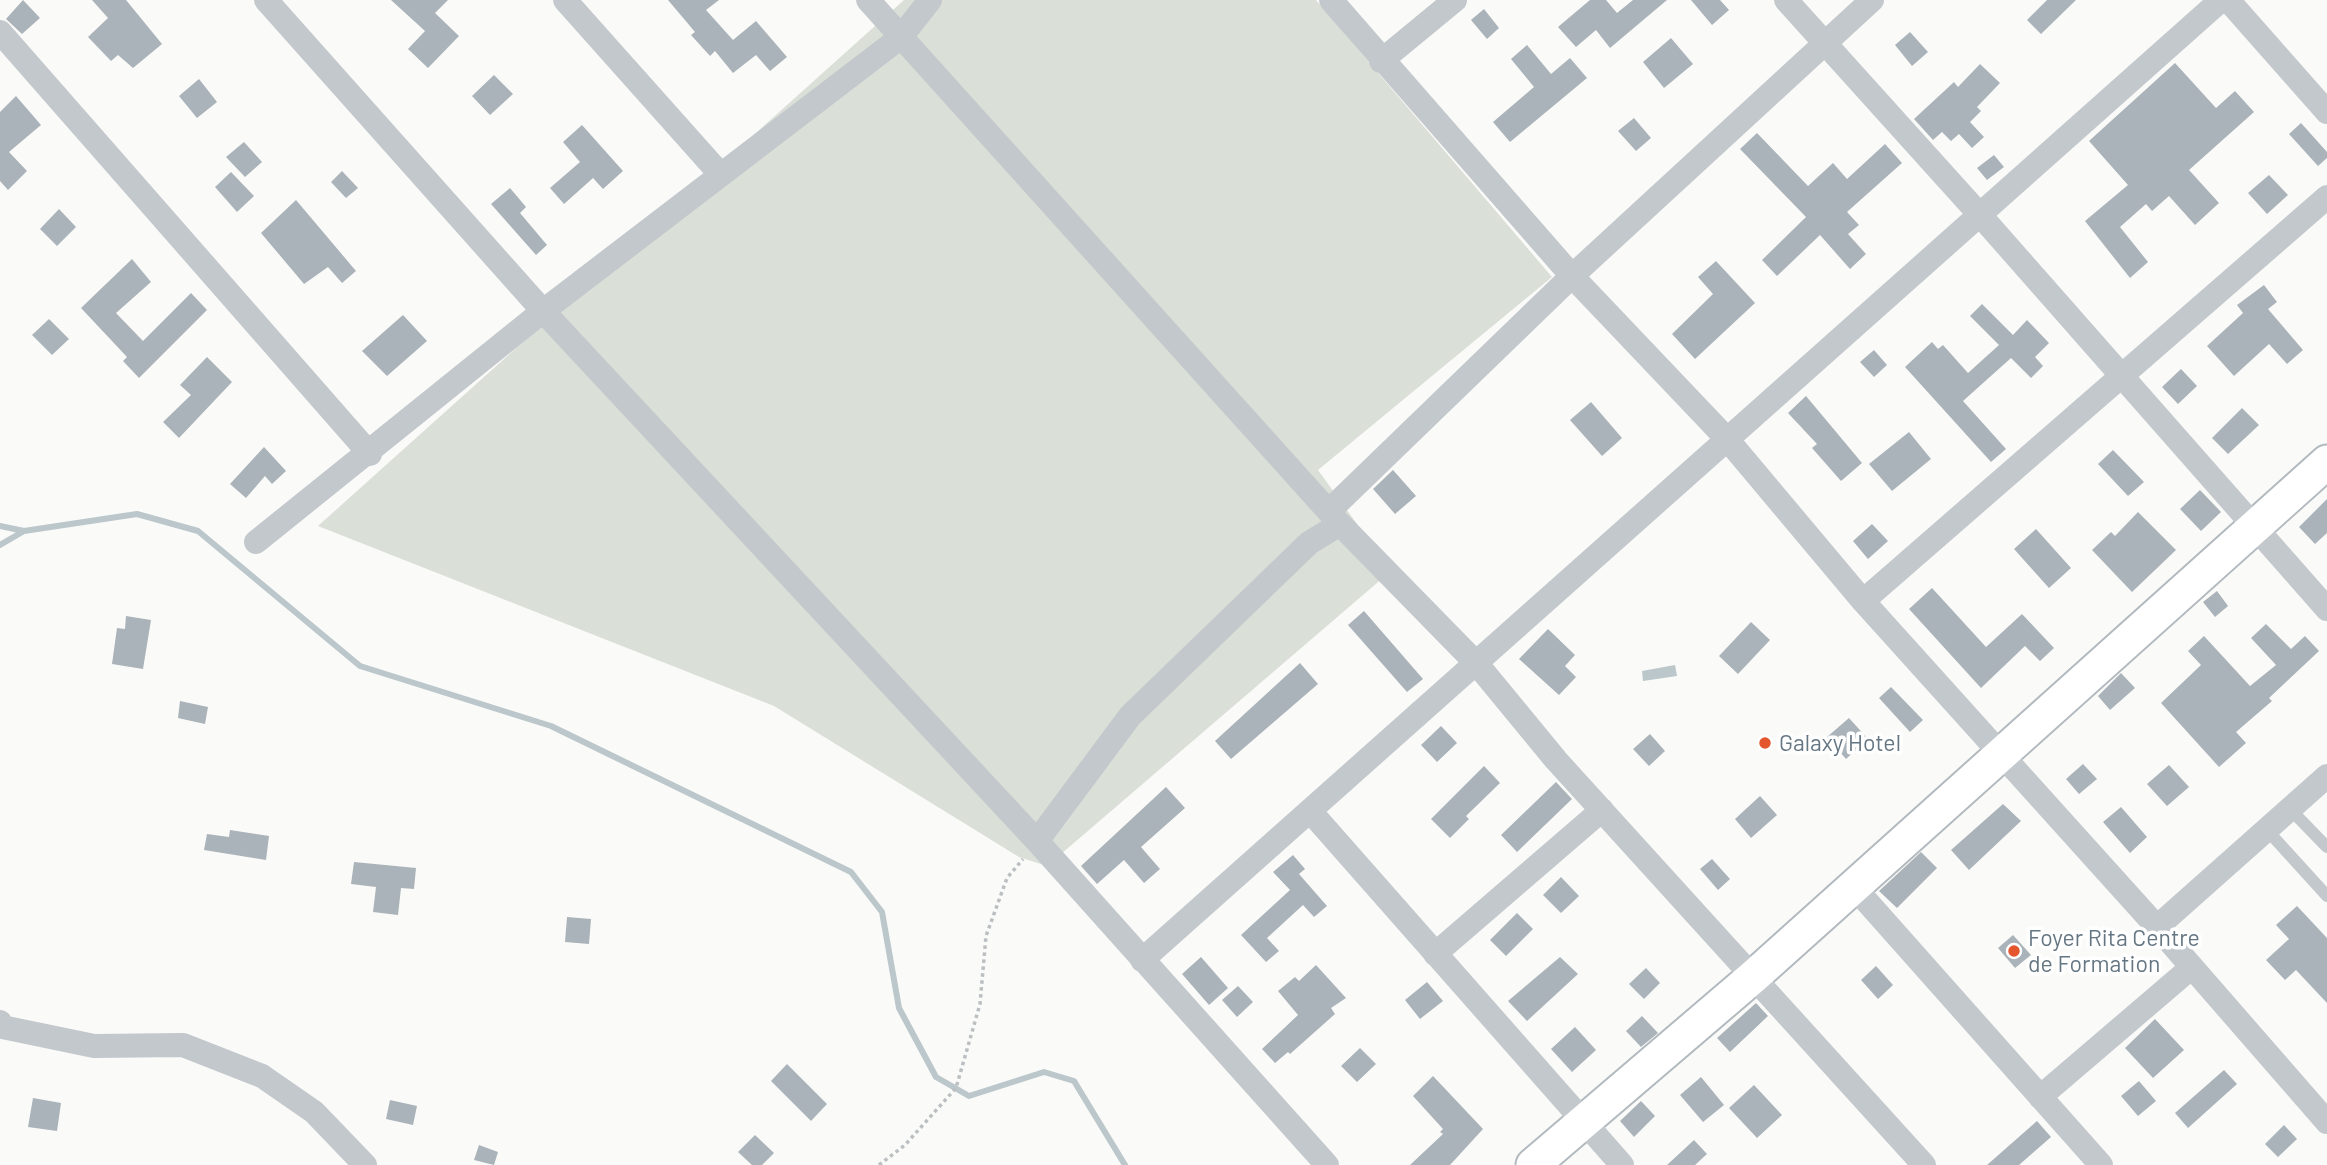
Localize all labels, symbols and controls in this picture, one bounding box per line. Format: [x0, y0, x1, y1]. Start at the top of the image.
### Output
place label: Galaxy Hotel [1779, 729, 1901, 757]
marker: Galaxy Hotel [1757, 735, 1773, 751]
place label: Foyer Rita Centre de Formation [2028, 924, 2200, 978]
marker: Foyer Rita Centre de Formation [2006, 943, 2022, 959]

